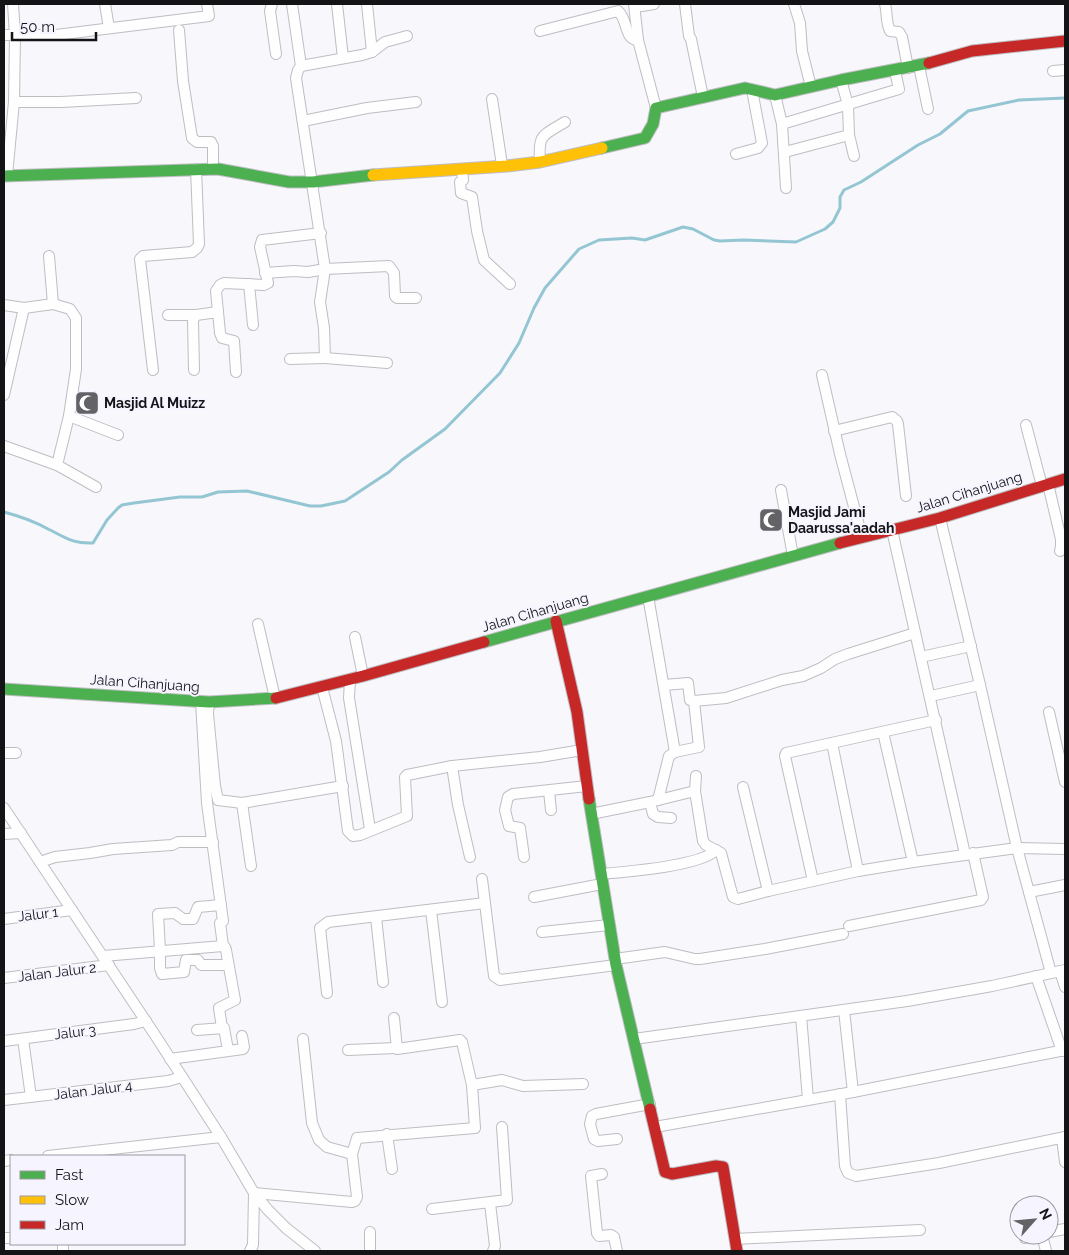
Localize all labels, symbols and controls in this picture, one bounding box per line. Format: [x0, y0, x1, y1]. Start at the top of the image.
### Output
scale bar [12, 10, 96, 42]
text: 50 m [20, 18, 55, 36]
mosque icon: Masjid Al Muizz [74, 390, 100, 416]
place label: Masjid Al Muizz [104, 395, 205, 411]
street label: Jalan Cihanjuang [914, 468, 1024, 516]
place label: Masjid Jami Daarussa'aadah [788, 504, 895, 536]
mosque icon: Masjid Jami Daarussa'aadah [758, 507, 784, 533]
street label: Jalan Cihanjuang [480, 589, 590, 635]
street label: Jalan Cihanjuang [90, 671, 200, 695]
street label: Jalur 1 [17, 904, 59, 924]
street label: Jalan Jalur 2 [17, 959, 97, 985]
street label: Jalur 3 [53, 1021, 97, 1043]
street label: Jalan Jalur 4 [53, 1077, 134, 1103]
legend [10, 1155, 185, 1245]
text: Fast [55, 1166, 83, 1184]
text: Slow [55, 1191, 89, 1209]
north arrow [1009, 1195, 1059, 1245]
text: N [1036, 1206, 1055, 1222]
text: Jam [55, 1216, 84, 1234]

